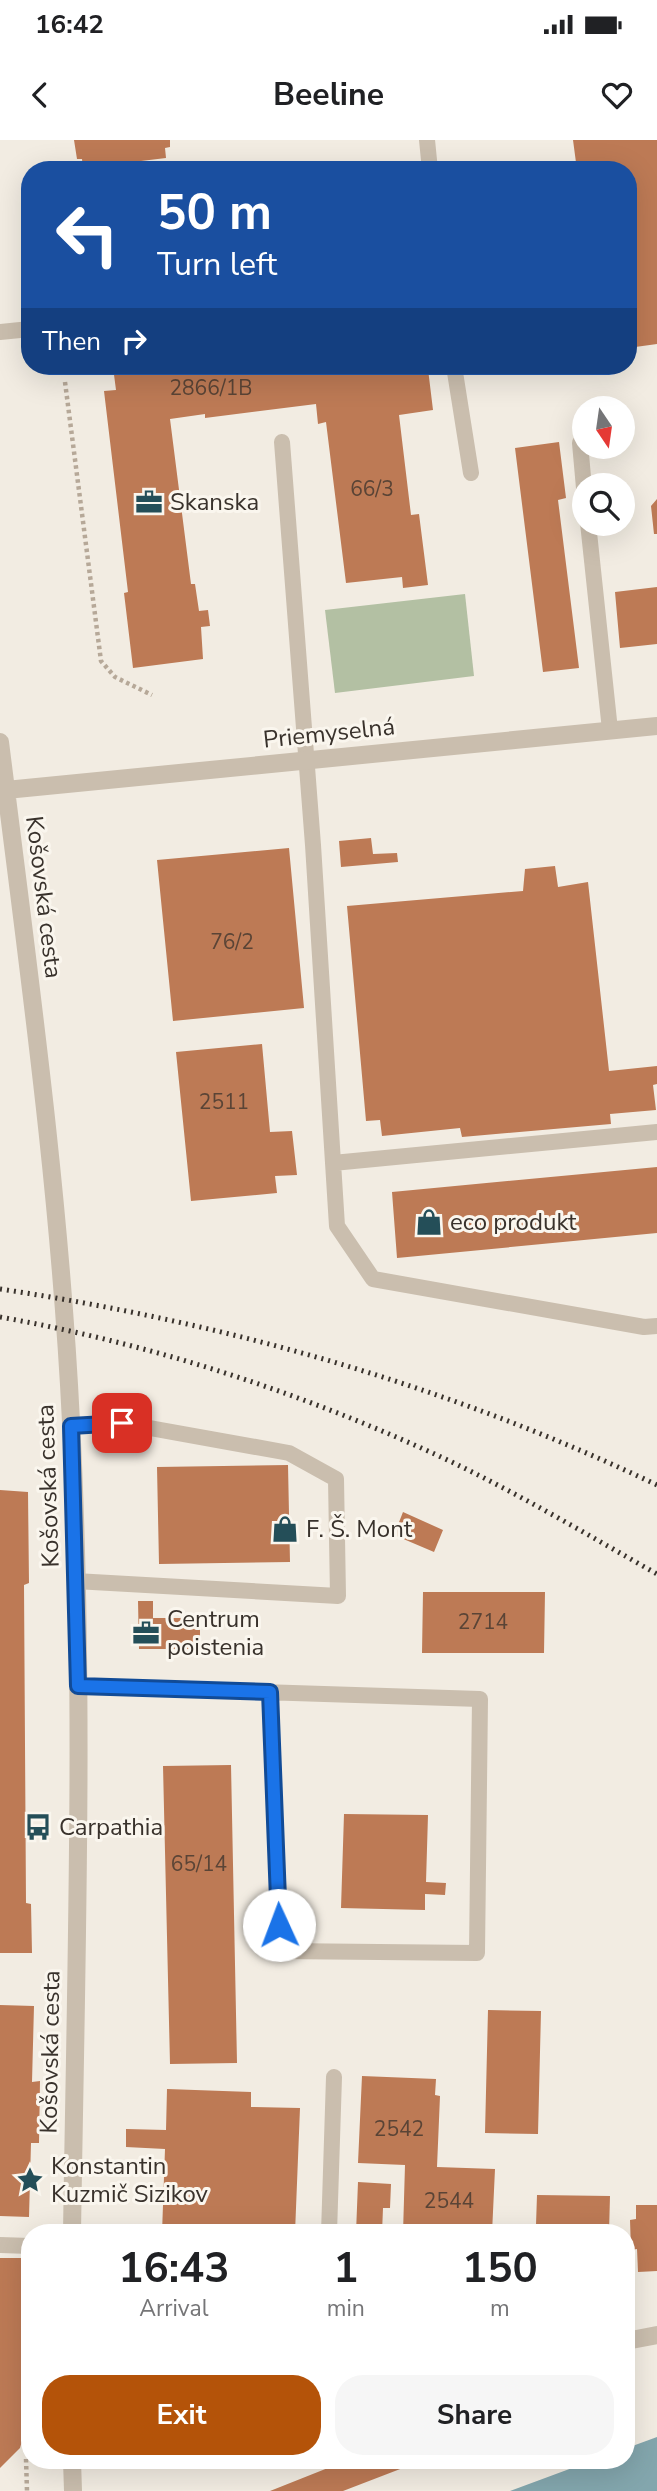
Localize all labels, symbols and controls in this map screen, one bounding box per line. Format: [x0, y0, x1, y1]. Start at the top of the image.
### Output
text: 16:42 [35, 7, 104, 42]
text: Beeline [273, 73, 384, 116]
icon: back [21, 76, 59, 114]
icon: heart [598, 76, 636, 114]
text: 50 m [157, 179, 272, 246]
icon: left [42, 189, 133, 280]
text: Turn left [157, 243, 277, 286]
icon: right [115, 322, 153, 360]
text: Then [42, 324, 101, 359]
house number: 2866/1B [169, 374, 253, 402]
north arrow [572, 396, 635, 458]
map controls [572, 396, 635, 536]
button: search [572, 473, 635, 536]
house number: 66/3 [350, 475, 394, 503]
place label: Skanska [170, 486, 259, 518]
office icon: Skanska [134, 487, 164, 517]
street label: Priemyselná [262, 710, 396, 756]
street label: Košovská cesta [18, 814, 70, 980]
house number: 76/2 [210, 928, 254, 956]
house number: 2511 [199, 1088, 249, 1116]
place label: eco produkt [450, 1206, 577, 1238]
shop icon: eco produkt [414, 1207, 444, 1237]
pin [92, 1393, 152, 1453]
street label: Košovská cesta [29, 1404, 67, 1568]
icon: arrive [103, 1404, 141, 1442]
place label: F. Š. Mont [306, 1513, 413, 1545]
shop icon: F. Š. Mont [270, 1514, 300, 1544]
place label: Centrum poistenia [167, 1603, 264, 1663]
house number: 2714 [458, 1608, 508, 1636]
office icon: Centrum poistenia [131, 1618, 161, 1648]
place label: Carpathia [59, 1811, 163, 1843]
bus stop icon: Carpathia [23, 1812, 53, 1842]
house number: 65/14 [171, 1850, 227, 1878]
position arrow [242, 1888, 316, 1962]
street label: Košovská cesta [33, 1970, 67, 2134]
house number: 2542 [374, 2115, 424, 2143]
place label: Konstantin Kuzmič Sizikov [51, 2150, 209, 2210]
place icon: Konstantin Kuzmič Sizikov [15, 2165, 45, 2195]
house number: 2544 [424, 2187, 474, 2215]
text: 16:43 [118, 2240, 229, 2297]
text: 1 [333, 2240, 358, 2297]
text: 150 [462, 2240, 538, 2297]
text: Arrival [139, 2293, 208, 2324]
text: min [327, 2293, 365, 2324]
text: m [490, 2293, 510, 2324]
button: Exit [42, 2375, 321, 2455]
button: Share [335, 2375, 614, 2455]

